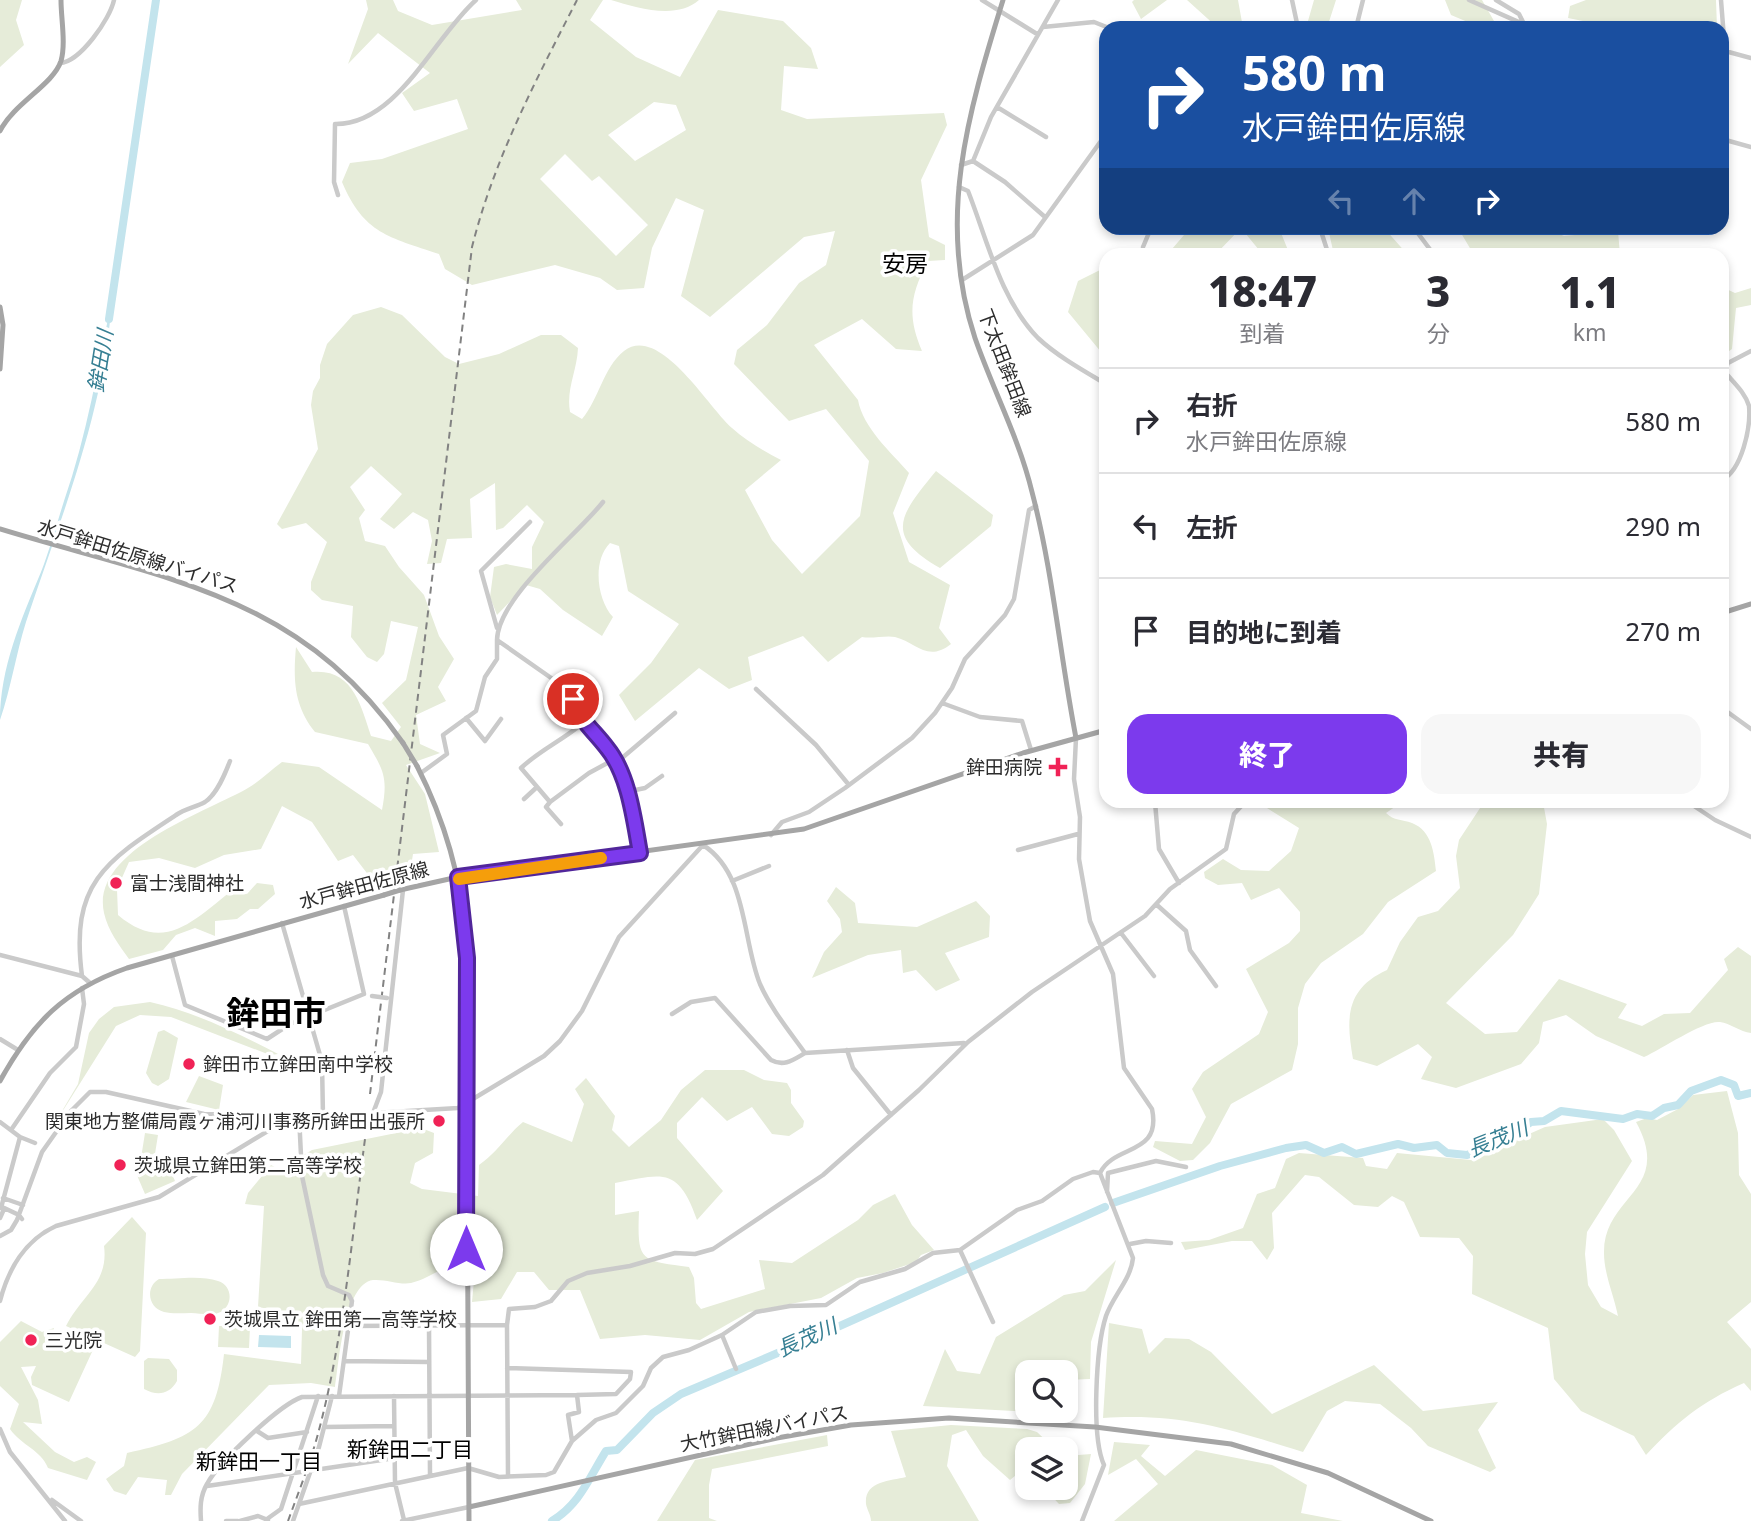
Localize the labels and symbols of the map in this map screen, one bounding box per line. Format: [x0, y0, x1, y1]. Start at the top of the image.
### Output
district label: 安房 [882, 247, 928, 279]
street label: 下太田鉾田線 [972, 305, 1038, 421]
water label: 鉾田川 [81, 326, 119, 394]
street label: 水戸鉾田佐原線バイパス [34, 513, 242, 599]
pin [543, 669, 603, 729]
place label: 鉾田病院 [966, 754, 1042, 780]
marker: 鉾田病院 [1048, 757, 1068, 777]
street label: 水戸鉾田佐原線 [296, 855, 432, 915]
place label: 富士浅間神社 [130, 870, 244, 896]
marker: 富士浅間神社 [108, 875, 124, 891]
district label: 鉾田市 [227, 990, 326, 1035]
place label: 鉾田市立鉾田南中学校 [203, 1051, 393, 1077]
marker: 鉾田市立鉾田南中学校 [181, 1056, 197, 1072]
place label: 関東地方整備局霞ヶ浦河川事務所鉾田出張所 [45, 1108, 425, 1134]
marker: 関東地方整備局霞ヶ浦河川事務所鉾田出張所 [431, 1113, 447, 1129]
water label: 長茂川 [1463, 1113, 1534, 1163]
place label: 茨城県立鉾田第二高等学校 [134, 1152, 362, 1178]
marker: 茨城県立鉾田第二高等学校 [112, 1157, 128, 1173]
position arrow [429, 1212, 503, 1286]
place label: 茨城県立 鉾田第一高等学校 [224, 1306, 457, 1332]
marker: 茨城県立 鉾田第一高等学校 [202, 1311, 218, 1327]
water label: 長茂川 [772, 1311, 843, 1363]
place label: 三光院 [45, 1327, 102, 1353]
marker: 三光院 [23, 1332, 39, 1348]
street label: 大竹鉾田線バイパス [678, 1399, 850, 1457]
district label: 新鉾田二丁目 [347, 1435, 473, 1463]
district label: 新鉾田一丁目 [196, 1447, 322, 1475]

